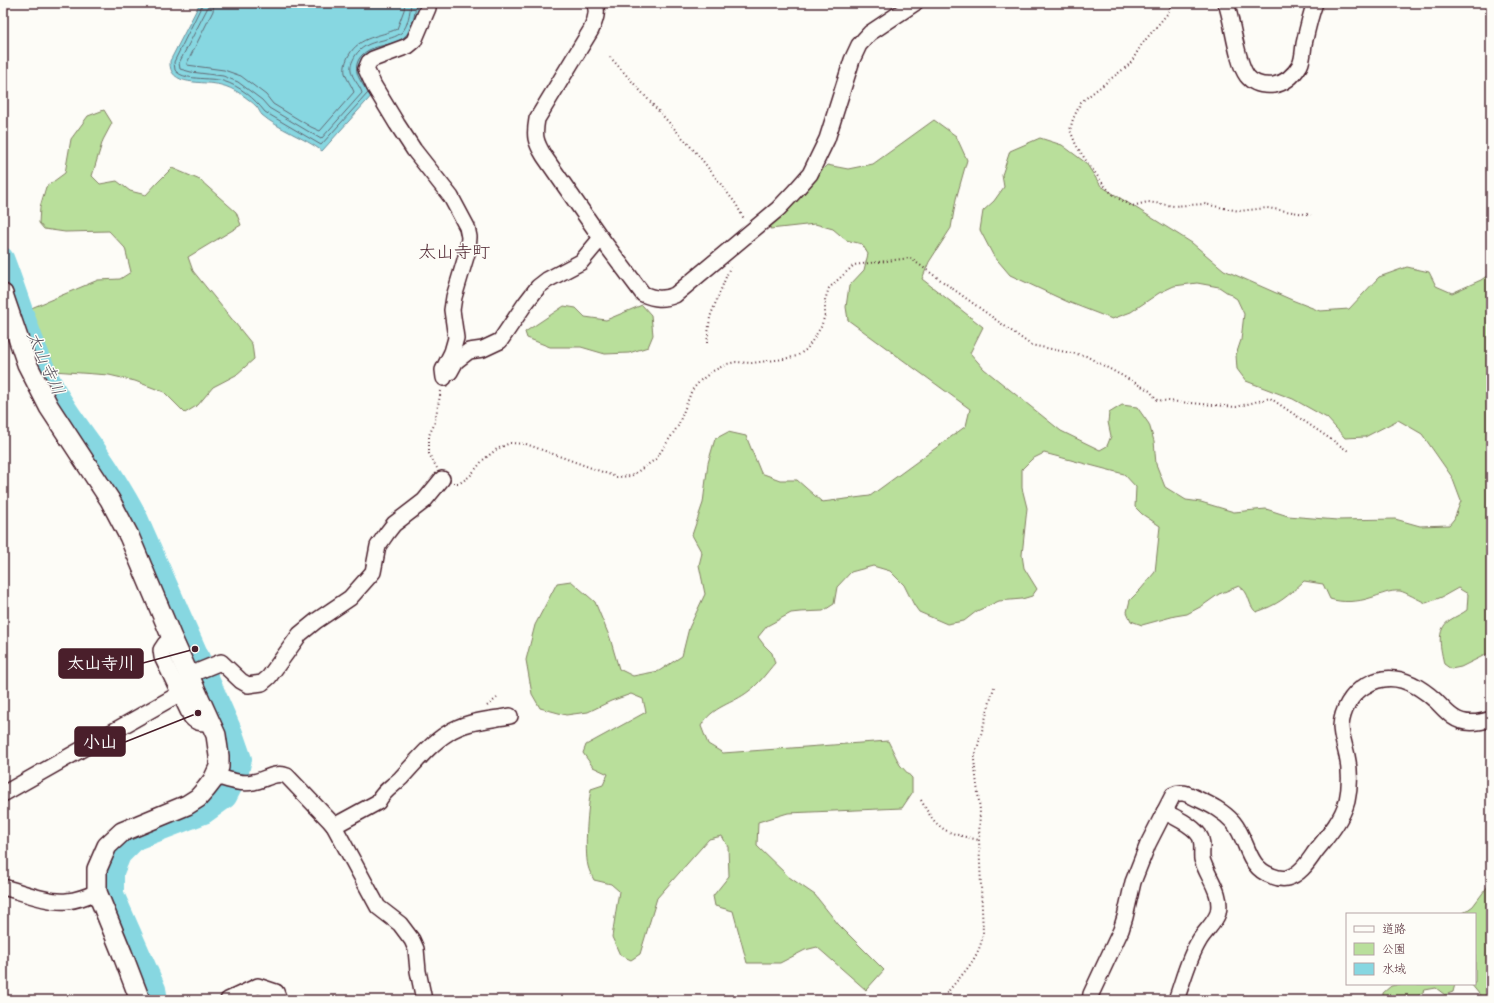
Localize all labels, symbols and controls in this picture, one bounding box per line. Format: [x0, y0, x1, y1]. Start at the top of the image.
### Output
district label: 太山寺町 [418, 241, 490, 263]
water label: 太山寺川 [22, 328, 69, 399]
callout: 太山寺川 [59, 649, 143, 678]
text: 太山寺川 [67, 653, 135, 674]
callout: 小山 [75, 727, 125, 756]
text: 小山 [83, 732, 117, 753]
legend [1346, 913, 1476, 985]
text: 道路 [1382, 921, 1406, 937]
text: 公園 [1382, 941, 1406, 957]
text: 水域 [1382, 961, 1406, 977]

